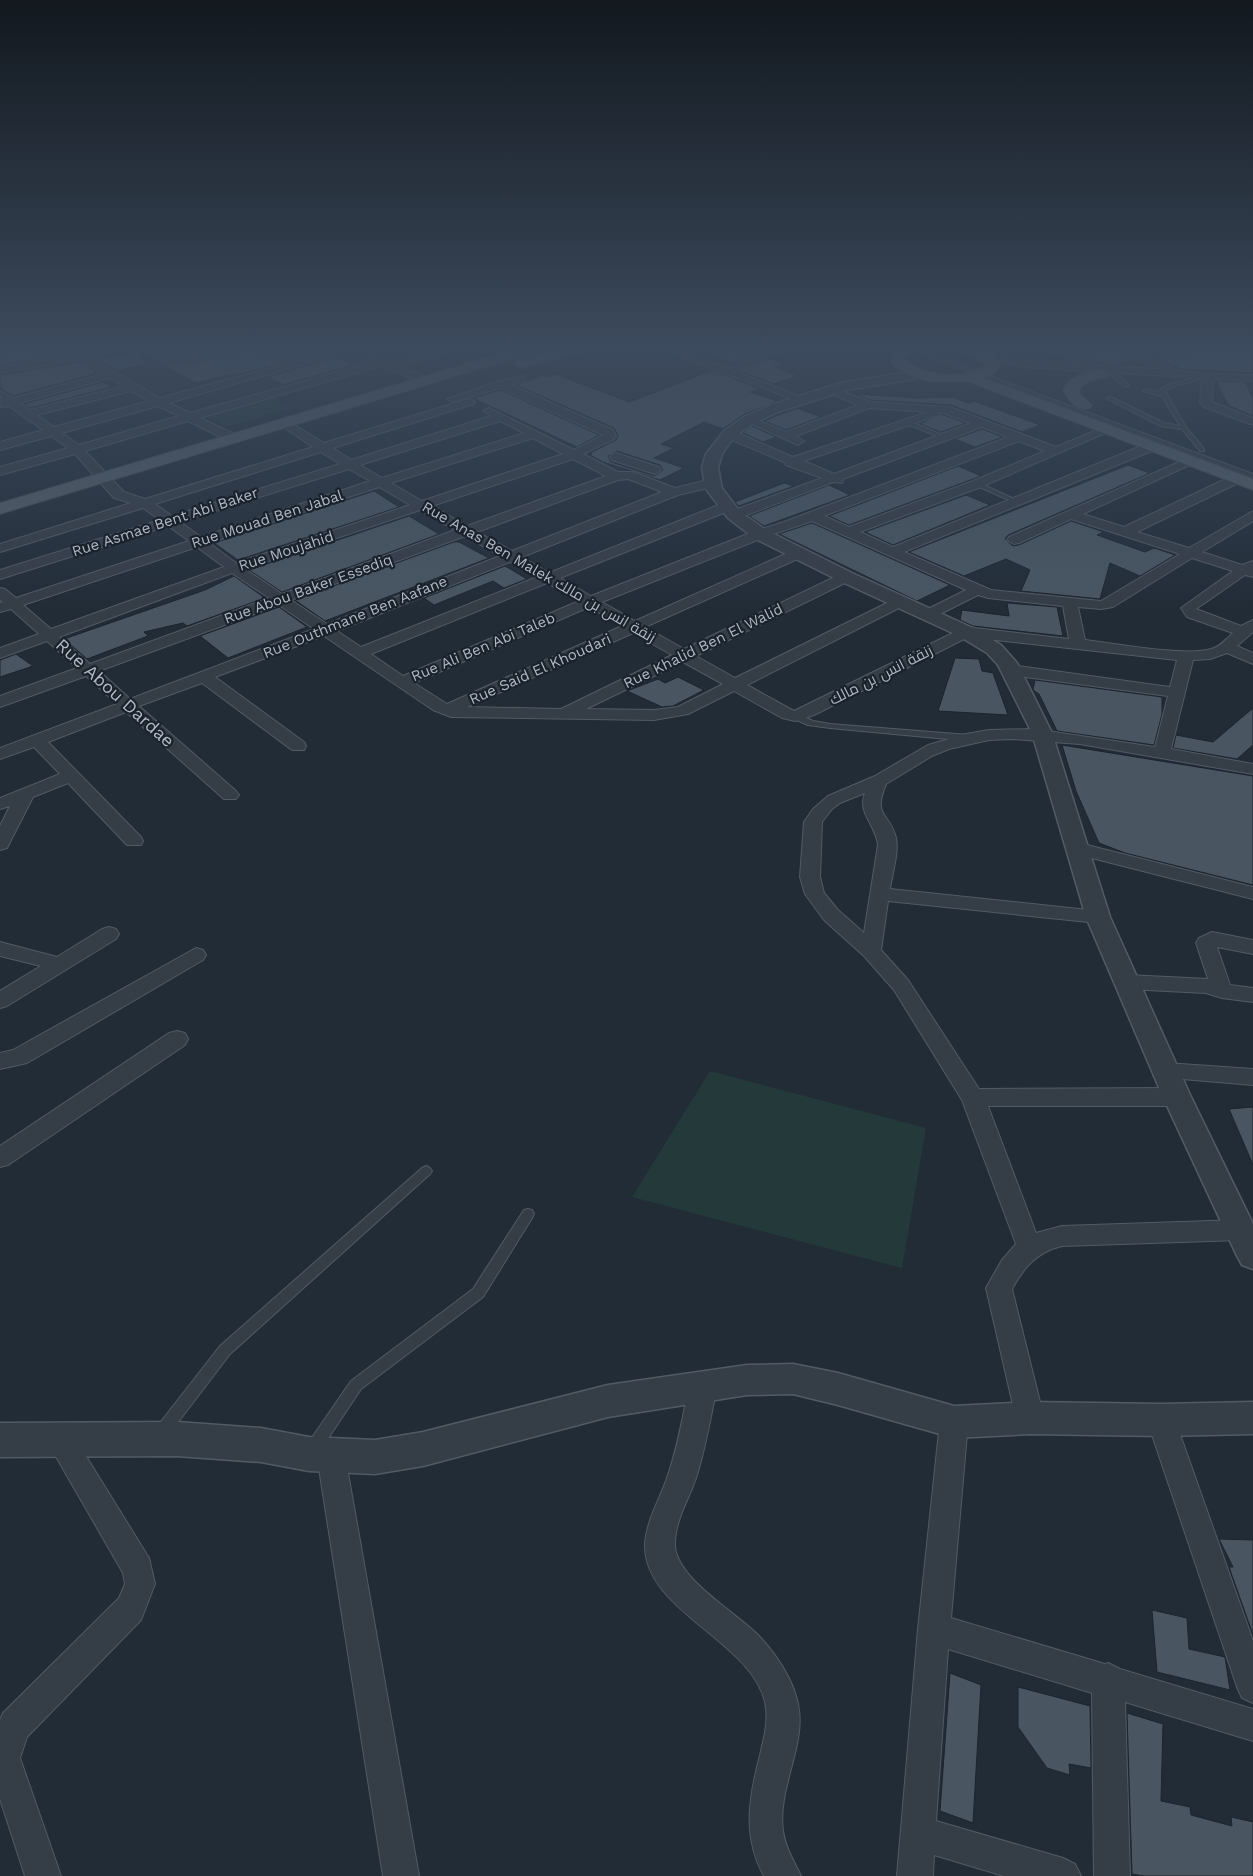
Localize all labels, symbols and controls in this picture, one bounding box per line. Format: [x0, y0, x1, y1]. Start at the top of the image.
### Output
street label: Rue Asmae Bent Abi Baker [70, 483, 260, 561]
street label: Rue Mouad Ben Jabal [189, 486, 346, 552]
street label: Rue Anas Ben Malek زنقة انس بن مالك [418, 498, 659, 647]
street label: Rue Moujahid [236, 527, 336, 575]
street label: Rue Abou Baker Essediq [221, 550, 395, 628]
street label: Rue Outhmane Ben Aafane [260, 572, 450, 662]
street label: Rue Khalid Ben El Walid [620, 600, 786, 692]
street label: Rue Ali Ben Abi Taleb [408, 608, 558, 686]
street label: Rue Said El Khoudari [466, 630, 614, 708]
street label: Rue Abou Dardae [52, 634, 179, 751]
street label: زنقة انس بن مالك [826, 641, 936, 710]

